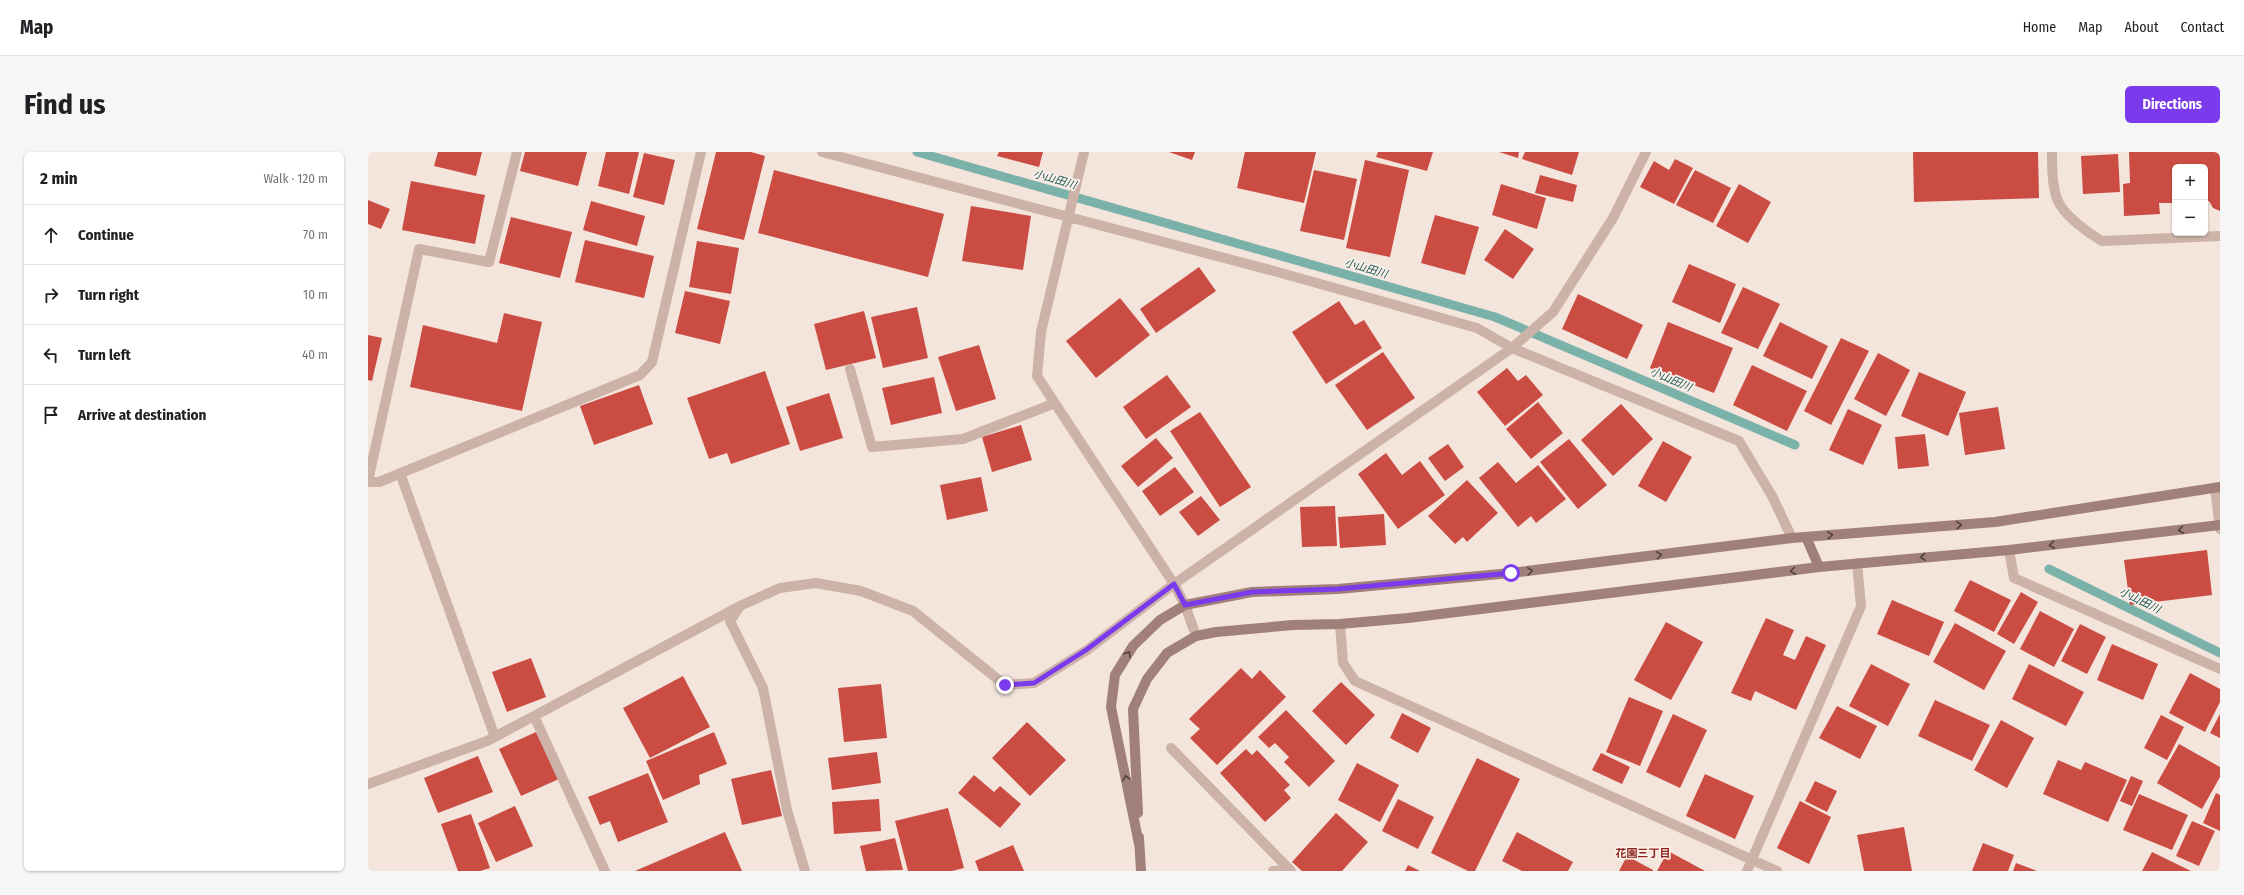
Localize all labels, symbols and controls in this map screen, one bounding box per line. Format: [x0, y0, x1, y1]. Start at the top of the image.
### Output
text: Map [20, 16, 53, 39]
text: Home [2023, 19, 2056, 36]
text: Map [2078, 19, 2102, 36]
text: About [2124, 19, 2159, 36]
text: Contact [2181, 19, 2224, 36]
button: Directions [2125, 86, 2220, 123]
text: Find us [24, 88, 106, 121]
map controls [2172, 164, 2208, 236]
button: + [2172, 164, 2208, 200]
water label: 小山田川 [1032, 167, 1079, 192]
text: 2 min [40, 168, 78, 189]
text: Walk · 120 m [263, 171, 328, 186]
button: − [2172, 200, 2208, 236]
icon: ahead [40, 224, 62, 246]
text: Continue [78, 226, 134, 244]
text: 70 m [303, 227, 328, 242]
water label: 小山田川 [1343, 256, 1390, 281]
icon: right [40, 284, 62, 306]
text: Turn right [78, 286, 139, 304]
text: 10 m [303, 287, 328, 302]
icon: left [40, 344, 62, 366]
text: Turn left [78, 346, 131, 364]
text: 40 m [302, 347, 328, 362]
water label: 小山田川 [1648, 365, 1695, 394]
icon: arrive [40, 404, 62, 426]
text: Arrive at destination [78, 406, 206, 424]
one-way arrow [1956, 520, 1962, 529]
one-way arrow [2178, 525, 2184, 534]
one-way arrow [1827, 531, 1833, 540]
one-way arrow [2049, 540, 2055, 549]
one-way arrow [1656, 551, 1662, 560]
one-way arrow [1920, 553, 1926, 562]
route start [1502, 564, 1520, 582]
one-way arrow [1790, 566, 1797, 575]
one-way arrow [1527, 567, 1533, 576]
water label: 小山田川 [2117, 585, 2163, 616]
one-way arrow [1123, 651, 1131, 658]
route end [996, 676, 1014, 694]
one-way arrow [1122, 775, 1130, 782]
district label: 花園三丁目 [1616, 847, 1671, 860]

